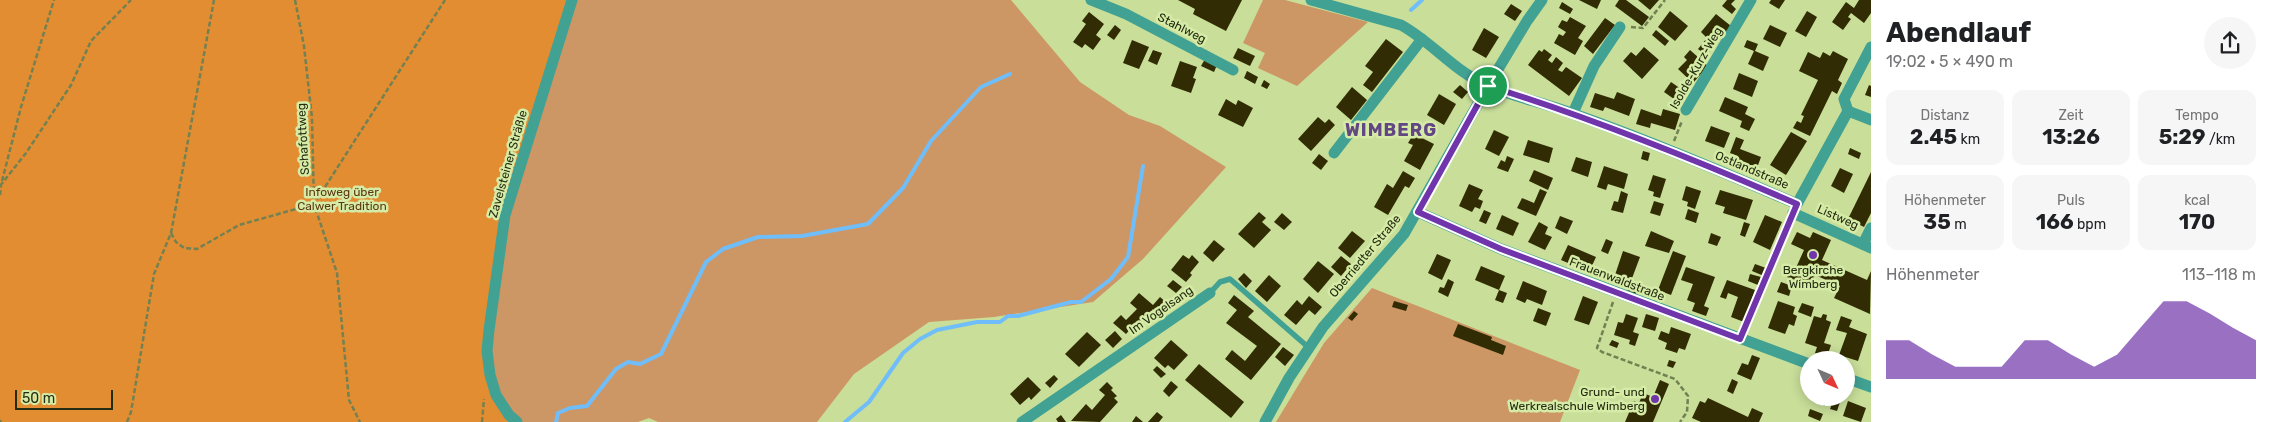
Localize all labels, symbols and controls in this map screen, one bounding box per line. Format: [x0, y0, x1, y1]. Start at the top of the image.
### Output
street label: Stahlweg [1155, 10, 1209, 46]
text: Abendlauf [1886, 16, 2031, 49]
button: share [2204, 17, 2256, 69]
street label: Isolde-Kurz-Weg [1667, 25, 1725, 111]
text: 19:02 · 5 × 490 m [1886, 52, 2013, 71]
pin [1467, 65, 1509, 107]
icon: arrive [1474, 72, 1502, 100]
street label: Schafottweg [294, 103, 312, 175]
text: Distanz [1921, 107, 1969, 124]
text: Zeit [2059, 107, 2083, 124]
text: Tempo [2175, 107, 2219, 124]
street label: Zavelsteiner Sträßle [486, 108, 530, 219]
district label: WIMBERG [1345, 119, 1437, 141]
text: 2.45 [1910, 124, 1957, 149]
text: 13:26 [2042, 124, 2100, 149]
text: 5:29 [2159, 124, 2205, 149]
text: km [1957, 131, 1980, 148]
text: /km [2205, 131, 2235, 148]
street label: Ostlandstraße [1713, 148, 1791, 192]
park label: Infoweg über Calwer Tradition [297, 185, 387, 213]
text: Höhenmeter [1904, 192, 1986, 209]
text: Puls [2057, 192, 2085, 209]
text: kcal [2184, 192, 2210, 209]
street label: Listweg [1815, 202, 1861, 232]
text: 35 [1923, 209, 1951, 234]
text: 166 [2036, 209, 2074, 234]
text: 170 [2179, 209, 2215, 234]
street label: Oberriedter Straße [1326, 212, 1404, 300]
text: m [1951, 216, 1967, 233]
text: bpm [2074, 216, 2106, 233]
marker: Bergkirche Wimberg [1807, 249, 1819, 261]
street label: Frauenwaldstraße [1567, 254, 1667, 304]
place label: Bergkirche Wimberg [1783, 263, 1844, 291]
text: Höhenmeter [1886, 265, 1979, 284]
text: 113–118 m [2182, 265, 2256, 284]
street label: Im Vogelsang [1126, 283, 1196, 337]
north arrow [1800, 351, 1855, 406]
map controls [1800, 351, 1855, 406]
place label: Grund- und Werkrealschule Wimberg [1509, 385, 1645, 413]
scale bar [15, 387, 112, 410]
text: 50 m [22, 390, 55, 407]
marker: Grund- und Werkrealschule Wimberg [1649, 393, 1661, 405]

